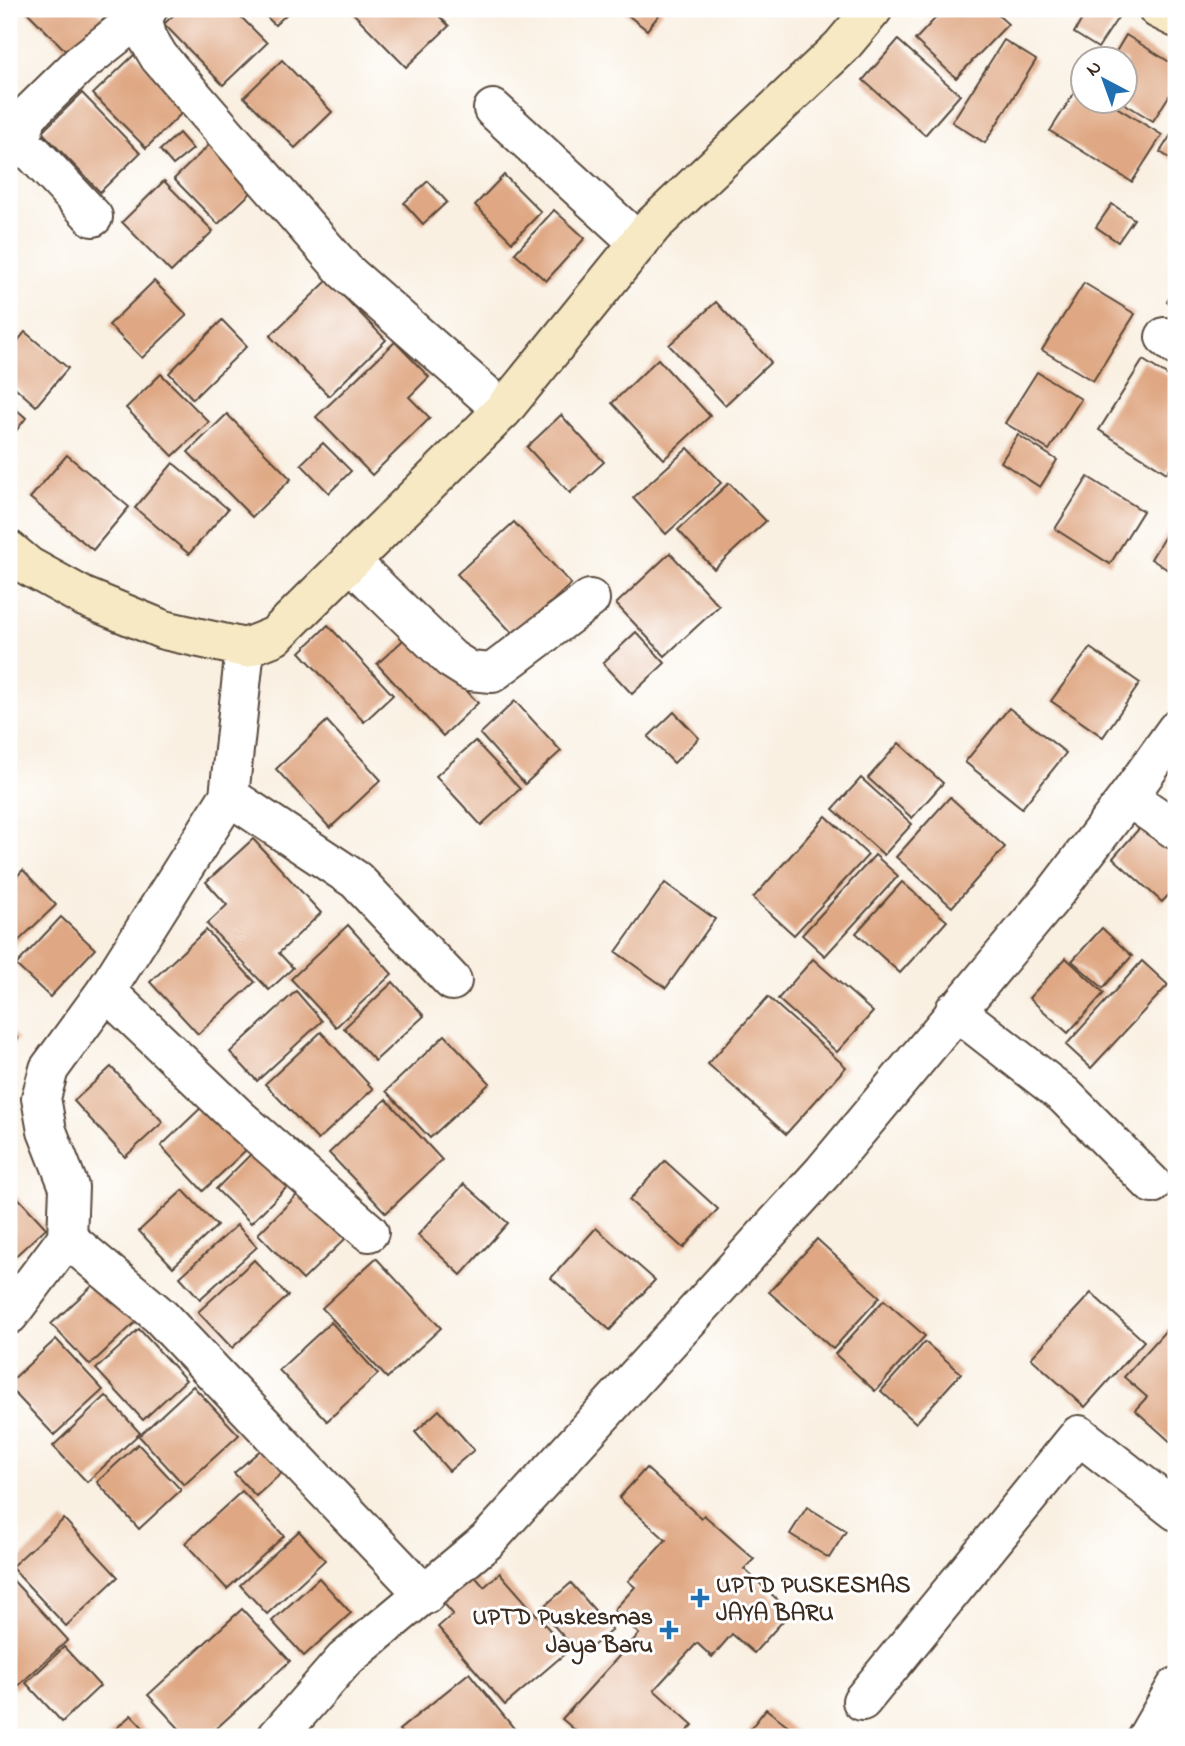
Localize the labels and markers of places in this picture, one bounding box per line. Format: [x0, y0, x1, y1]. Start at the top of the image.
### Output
place label: UPTD PUSKESMAS JAYA BARU [716, 1569, 910, 1632]
marker: UPTD PUSKESMAS JAYA BARU [690, 1588, 710, 1608]
place label: UPTD Puskesmas Jaya Baru [472, 1601, 653, 1665]
marker: UPTD Puskesmas Jaya Baru [659, 1620, 679, 1640]

